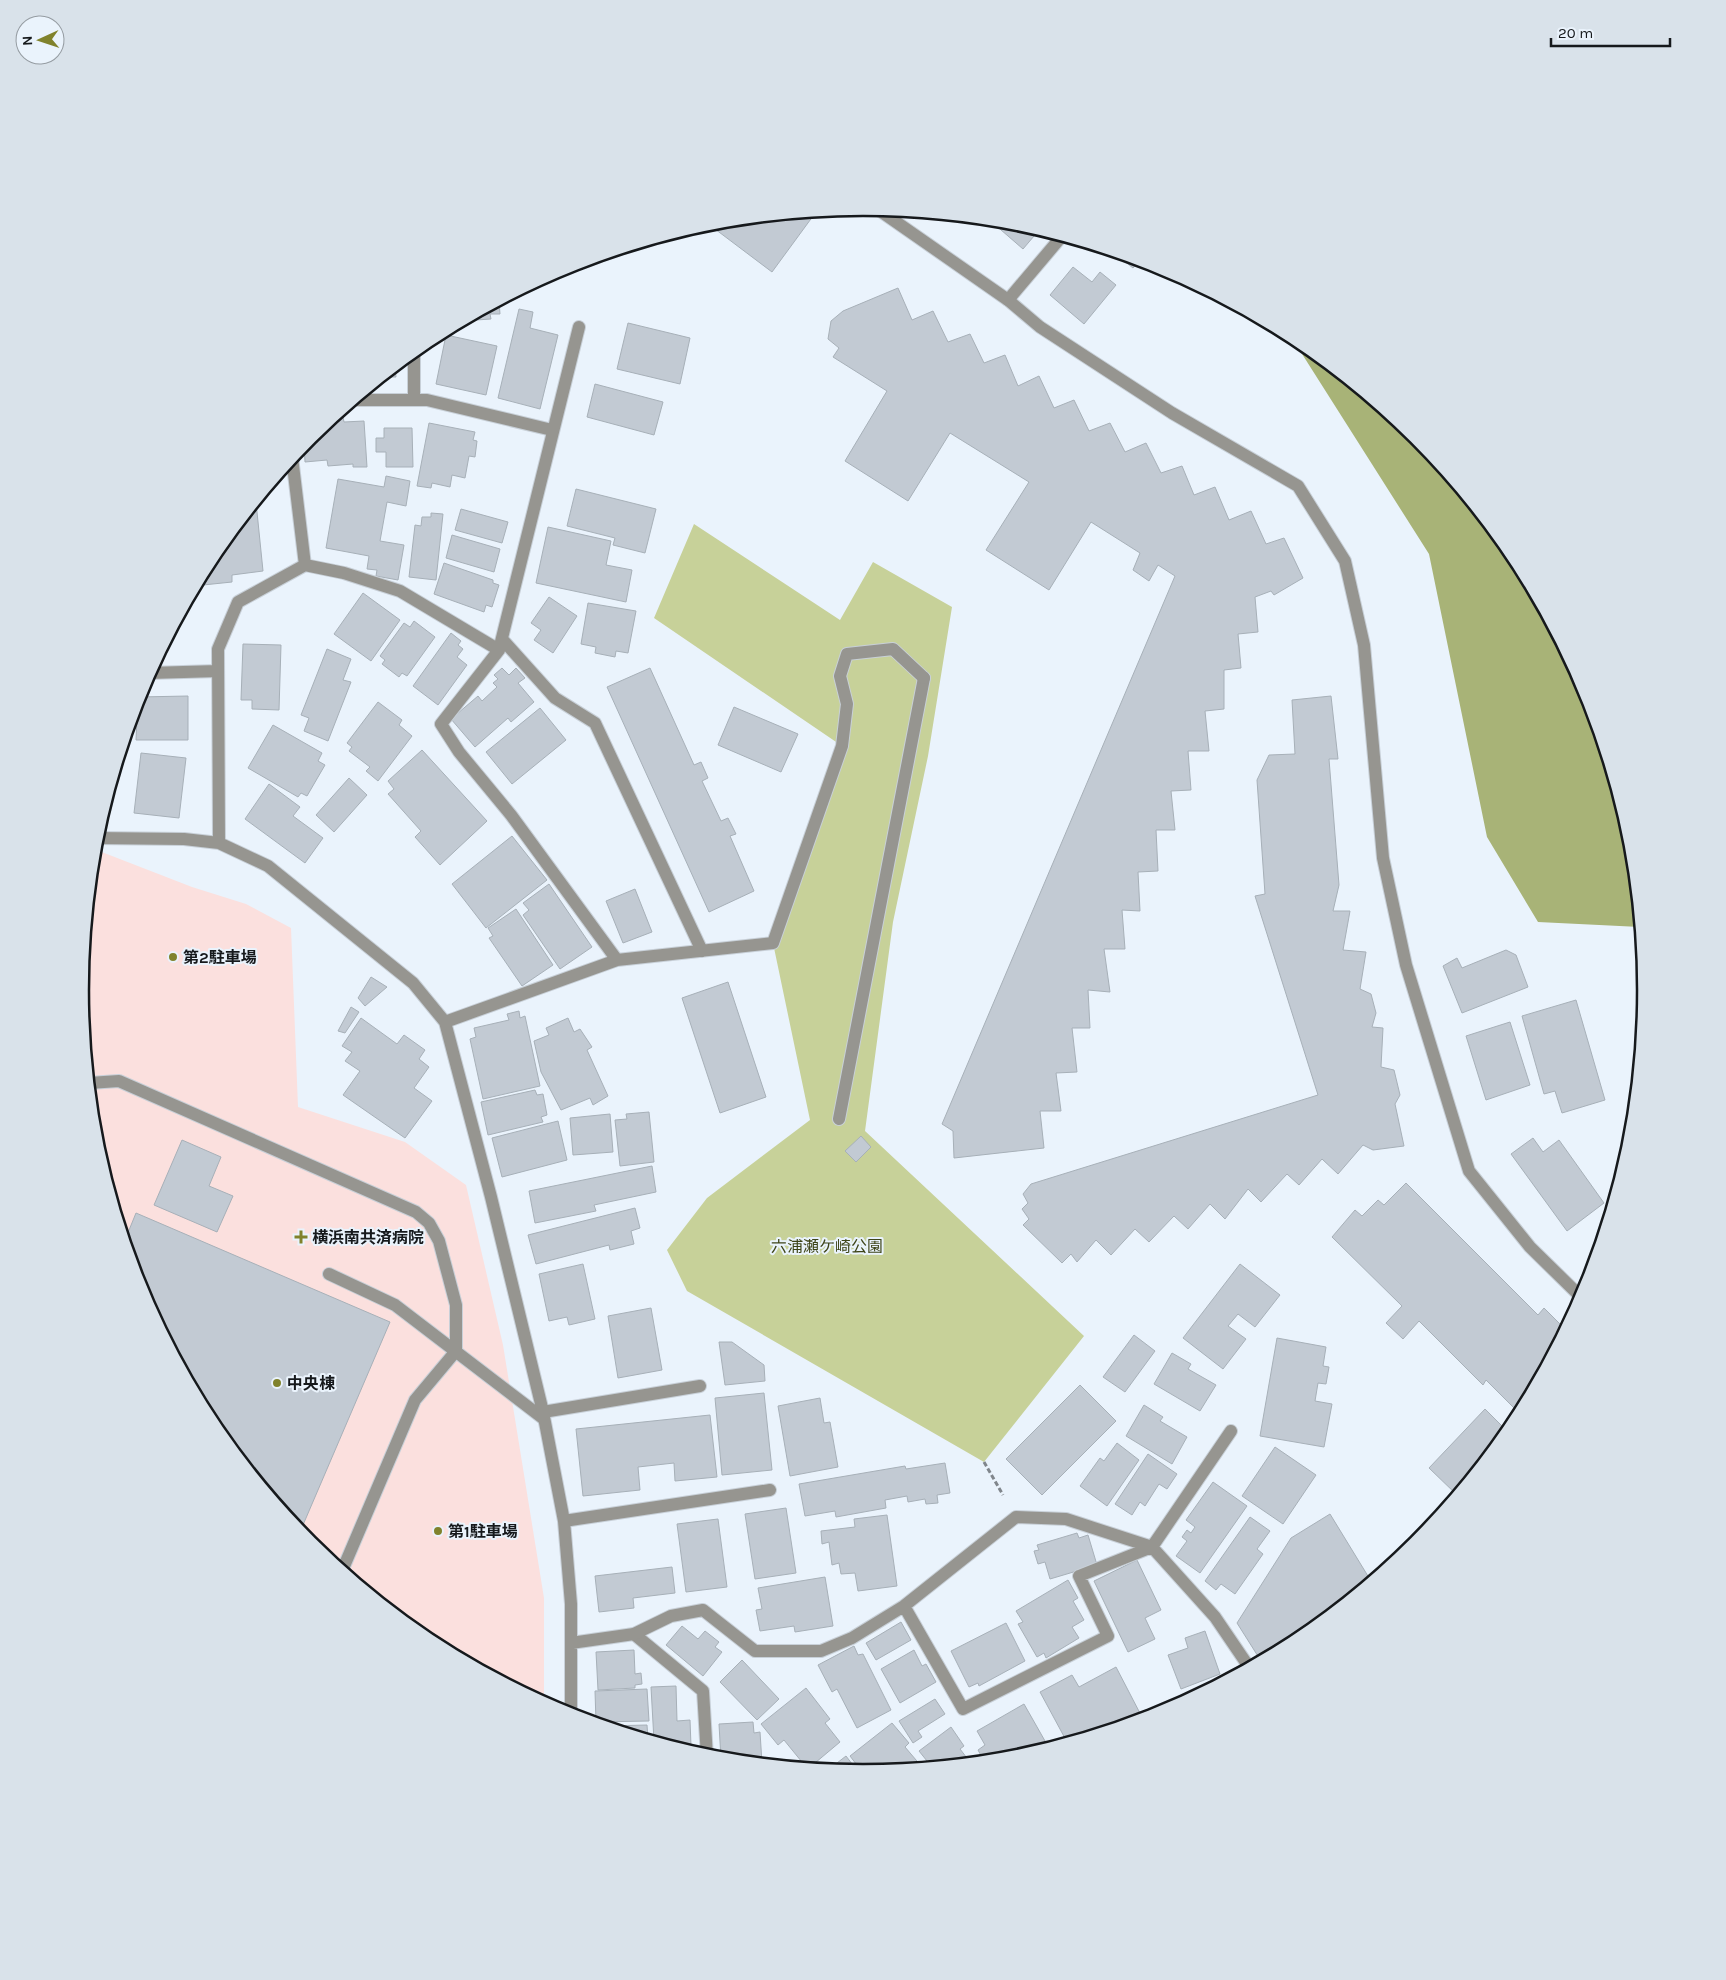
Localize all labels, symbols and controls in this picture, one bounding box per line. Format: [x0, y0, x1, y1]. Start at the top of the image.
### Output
north arrow [15, 15, 65, 65]
scale bar [1551, 15, 1670, 47]
text: 20 m [1558, 24, 1593, 42]
text: N [19, 35, 36, 46]
place label: 第2駐車場 [183, 948, 257, 967]
marker: 第2駐車場 [167, 951, 179, 963]
place label: 横浜南共済病院 [312, 1228, 424, 1247]
marker: 横浜南共済病院 [294, 1230, 308, 1244]
park label: 六浦瀬ケ崎公園 [771, 1237, 883, 1256]
place label: 中央棟 [287, 1374, 335, 1393]
marker: 中央棟 [271, 1377, 283, 1389]
place label: 第1駐車場 [448, 1522, 518, 1541]
marker: 第1駐車場 [432, 1525, 444, 1537]

